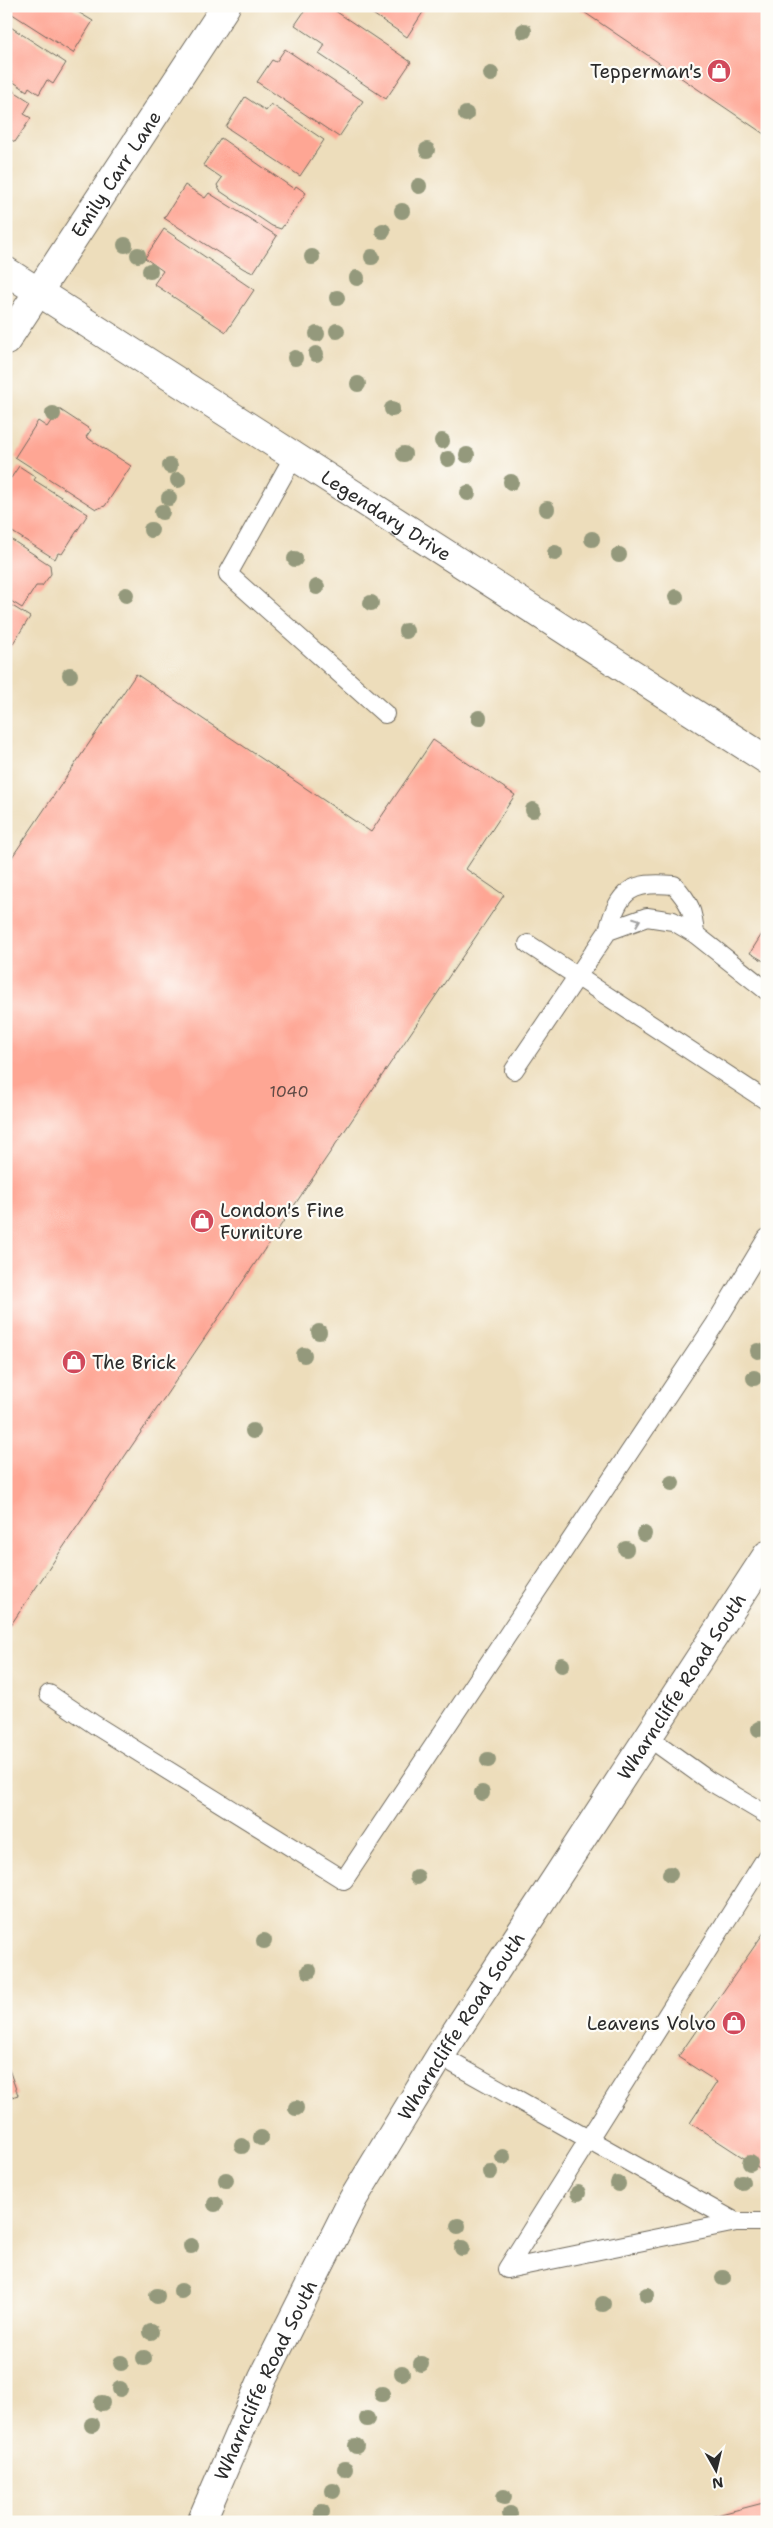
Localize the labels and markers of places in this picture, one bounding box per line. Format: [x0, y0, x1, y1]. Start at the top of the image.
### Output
shop icon: Tepperman's [706, 58, 732, 84]
place label: Tepperman's [590, 59, 702, 84]
place label: London's Fine Furniture [220, 1198, 344, 1245]
shop icon: London's Fine Furniture [189, 1208, 215, 1234]
shop icon: The Brick [61, 1349, 87, 1375]
place label: The Brick [92, 1350, 177, 1375]
shop icon: Leavens Volvo [721, 2010, 747, 2036]
place label: Leavens Volvo [587, 2011, 716, 2036]

